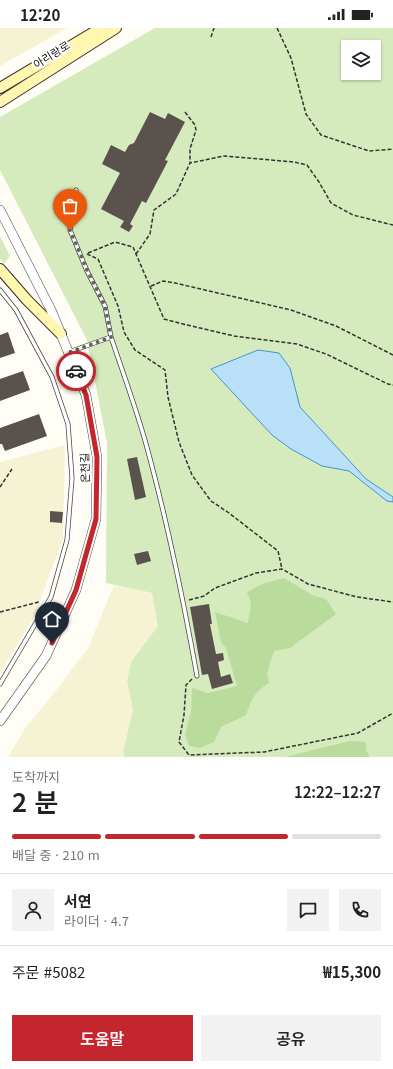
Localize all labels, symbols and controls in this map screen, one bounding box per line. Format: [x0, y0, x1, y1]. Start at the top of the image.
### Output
text: 12:20 [20, 4, 60, 25]
street label: 아리랑로 [30, 36, 72, 72]
map controls [341, 40, 381, 80]
button: layers [341, 40, 381, 80]
pin [53, 189, 87, 230]
icon: bag [59, 195, 81, 217]
courier [56, 351, 96, 391]
icon: car [65, 360, 87, 382]
street label: 온천길 [75, 453, 93, 483]
pin [35, 602, 69, 643]
icon: home [41, 608, 63, 630]
text: 도착까지 [12, 767, 60, 786]
text: 12:22–12:27 [294, 781, 381, 802]
text: 2 분 [12, 782, 58, 819]
text: 배달 중 · 210 m [12, 845, 100, 864]
button: person [12, 889, 54, 931]
button: chat [287, 889, 329, 931]
button: phone [339, 889, 381, 931]
text: 서연 [64, 890, 92, 911]
text: 라이더 · 4.7 [64, 911, 129, 930]
text: 주문 #5082 [12, 961, 85, 982]
text: ₩15,300 [323, 961, 381, 982]
button: 도움말 [12, 1015, 193, 1061]
button: 공유 [201, 1015, 381, 1061]

